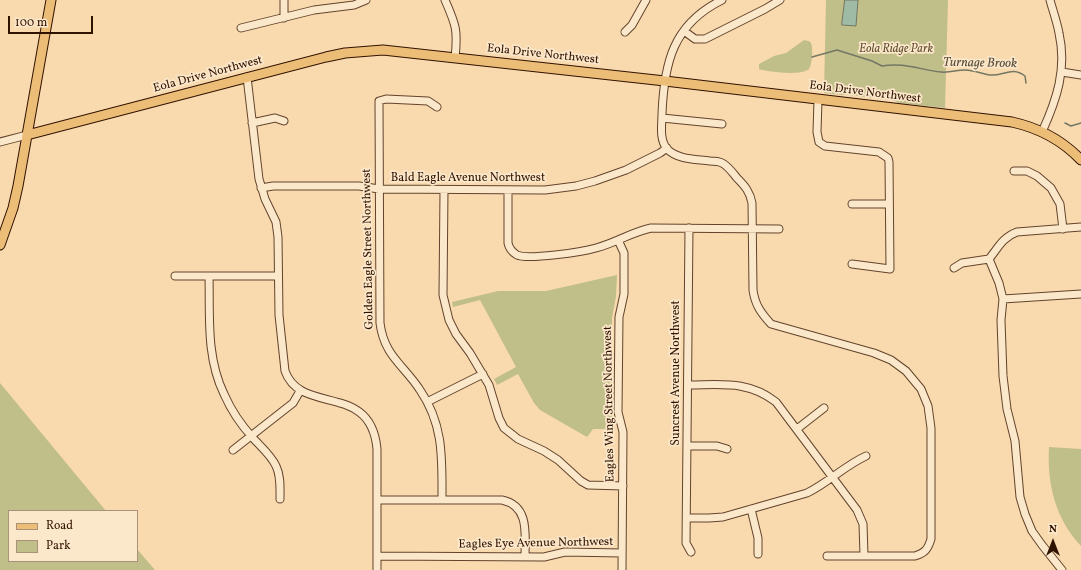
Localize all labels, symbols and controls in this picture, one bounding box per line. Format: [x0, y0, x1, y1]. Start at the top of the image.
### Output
scale bar [10, 8, 95, 34]
text: 100 m [15, 15, 47, 31]
street label: Eola Drive Northwest [486, 42, 600, 68]
park label: Eola Ridge Park [859, 43, 933, 57]
street label: Eola Drive Northwest [152, 53, 264, 97]
water label: Turnage Brook [943, 56, 1017, 72]
street label: Eola Drive Northwest [808, 79, 922, 107]
street label: Golden Eagle Street Northwest [360, 168, 378, 330]
street label: Bald Eagle Avenue Northwest [391, 172, 545, 186]
street label: Suncrest Avenue Northwest [670, 300, 684, 446]
street label: Eagles Wing Street Northwest [601, 326, 619, 482]
legend [8, 510, 138, 562]
text: Road [46, 518, 73, 534]
north arrow [1033, 522, 1073, 562]
text: N [1049, 522, 1057, 537]
street label: Eagles Eye Avenue Northwest [458, 535, 614, 553]
text: Park [46, 538, 71, 554]

